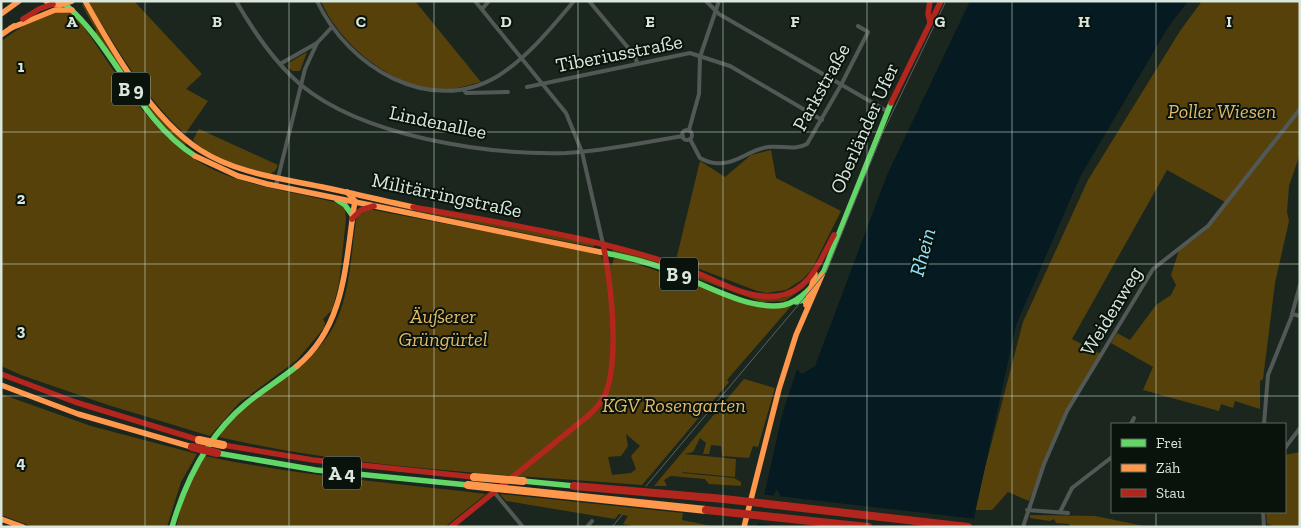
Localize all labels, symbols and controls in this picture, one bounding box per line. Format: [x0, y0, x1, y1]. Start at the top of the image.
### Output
text: A [67, 12, 78, 31]
text: B [212, 12, 222, 31]
text: C [356, 12, 366, 31]
text: D [500, 12, 512, 31]
text: E [645, 12, 655, 31]
text: F [790, 12, 800, 31]
text: G [935, 12, 946, 31]
text: H [1078, 12, 1090, 31]
text: I [1226, 12, 1232, 31]
street label: Tiberiusstraße [554, 29, 684, 77]
street label: Parkstraße [787, 39, 855, 135]
text: 1 [18, 57, 25, 76]
street label: Oberländer Ufer [825, 59, 903, 197]
road number: B 9 [112, 72, 150, 106]
park label: Poller Wiesen [1168, 99, 1276, 123]
street label: Lindenallee [387, 100, 489, 144]
street label: Militärringstraße [370, 167, 524, 223]
text: 2 [17, 189, 26, 208]
water label: Rhein [904, 225, 940, 279]
road number: B 9 [660, 258, 698, 290]
street label: Weidenweg [1075, 262, 1147, 360]
park label: Äußerer Grüngürtel [398, 304, 488, 351]
text: 3 [17, 321, 26, 340]
park label: KGV Rosengarten [602, 393, 746, 417]
legend [1111, 423, 1286, 513]
text: Frei [1156, 434, 1182, 452]
text: 4 [16, 453, 26, 472]
road number: A 4 [323, 456, 361, 489]
text: Zäh [1156, 459, 1181, 477]
text: Stau [1156, 484, 1186, 502]

